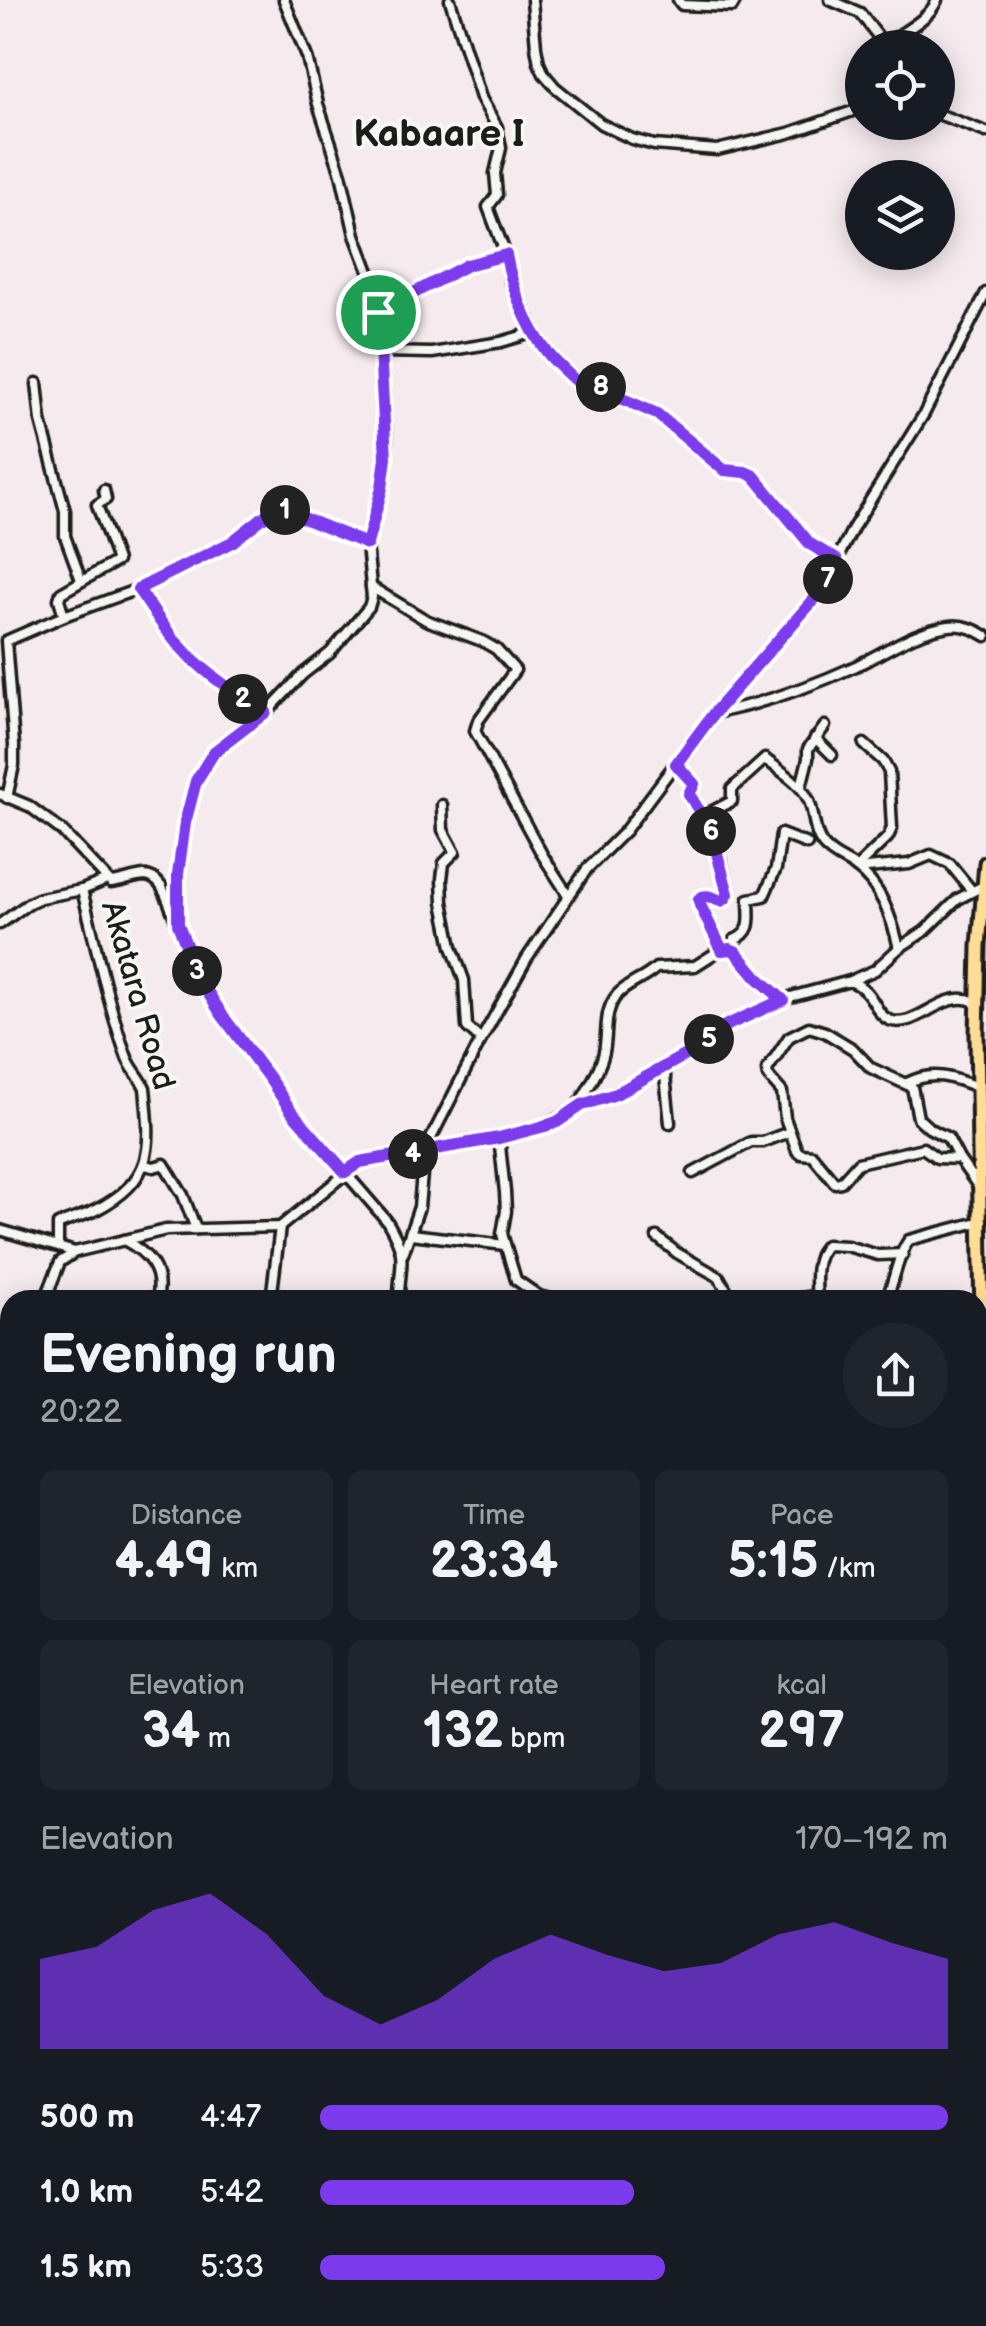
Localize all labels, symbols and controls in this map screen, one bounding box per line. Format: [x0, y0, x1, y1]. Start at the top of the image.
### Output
map controls [845, 30, 955, 270]
button: locate [845, 30, 955, 140]
district label: Kabaare I [353, 112, 525, 157]
button: layers [845, 160, 955, 270]
pin [336, 270, 421, 355]
icon: arrive [351, 285, 406, 340]
pin: 8 [576, 362, 626, 412]
text: 8 [593, 370, 609, 403]
pin: 1 [260, 485, 310, 535]
text: 1 [279, 493, 291, 526]
pin: 7 [803, 554, 853, 604]
text: 7 [820, 562, 836, 595]
pin: 2 [218, 674, 268, 724]
text: 2 [235, 682, 251, 715]
pin: 6 [686, 806, 736, 856]
text: 6 [703, 814, 719, 847]
street label: Akatara Road [92, 896, 183, 1094]
pin: 3 [172, 946, 222, 996]
text: 3 [189, 954, 205, 987]
pin: 5 [684, 1014, 734, 1064]
text: 5 [701, 1022, 717, 1055]
pin: 4 [388, 1129, 438, 1179]
text: 4 [405, 1137, 421, 1170]
text: Evening run [40, 1322, 337, 1389]
button: share [843, 1323, 948, 1428]
text: 20:22 [40, 1393, 122, 1432]
text: Distance [130, 1499, 242, 1532]
text: Time [463, 1499, 525, 1532]
text: Pace [770, 1499, 834, 1532]
text: 4.49 [115, 1532, 214, 1592]
text: 23:34 [430, 1532, 558, 1592]
text: 5:15 [728, 1532, 818, 1592]
text: km [214, 1552, 258, 1585]
text: /km [818, 1552, 876, 1585]
text: Elevation [128, 1669, 245, 1702]
text: Heart rate [429, 1669, 559, 1702]
text: kcal [777, 1669, 827, 1702]
text: 34 [142, 1702, 200, 1762]
text: 132 [423, 1702, 503, 1762]
text: 297 [758, 1702, 845, 1762]
text: m [200, 1722, 231, 1755]
text: bpm [503, 1722, 565, 1755]
text: Elevation [40, 1820, 173, 1859]
text: 170–192 m [795, 1820, 948, 1859]
text: 500 m [40, 2098, 134, 2137]
text: 4:47 [200, 2098, 261, 2137]
text: 1.0 km [40, 2173, 133, 2212]
text: 5:42 [200, 2173, 263, 2212]
text: 1.5 km [40, 2248, 132, 2287]
text: 5:33 [200, 2248, 264, 2287]

